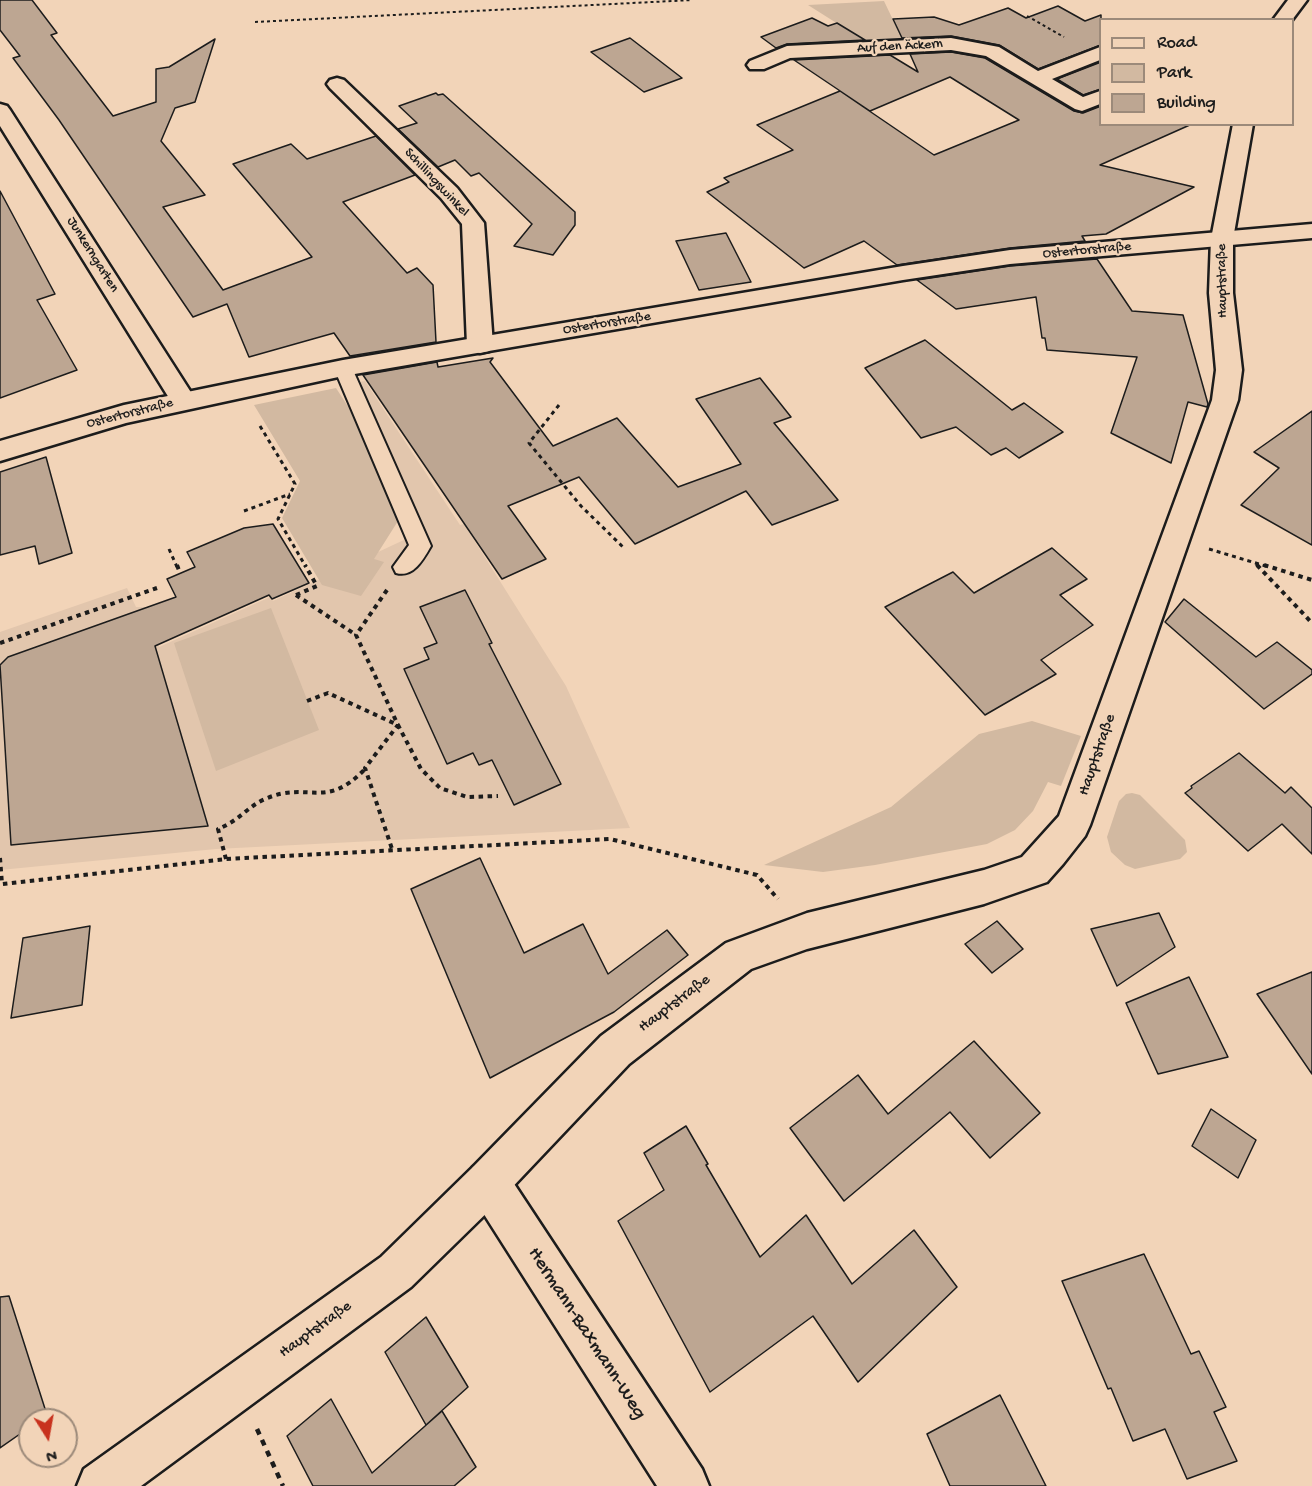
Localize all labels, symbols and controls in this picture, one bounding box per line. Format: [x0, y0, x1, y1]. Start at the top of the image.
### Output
legend [1099, 18, 1294, 126]
text: Road [1157, 33, 1196, 54]
street label: Auf den Äckern [857, 36, 943, 58]
text: Park [1157, 63, 1191, 84]
text: Building [1157, 93, 1216, 114]
street label: Schillingswinkel [400, 145, 472, 221]
street label: Junkerngarten [62, 214, 122, 296]
street label: Ostertorstraße [1042, 239, 1132, 263]
street label: Hauptstraße [1214, 244, 1232, 318]
street label: Ostertorstraße [562, 309, 652, 339]
street label: Ostertorstraße [85, 395, 175, 433]
street label: Hauptstraße [1075, 712, 1121, 798]
street label: Hauptstraße [635, 971, 715, 1037]
street label: Hermann-Baxmann-Weg [521, 1243, 651, 1425]
street label: Hauptstraße [276, 1297, 356, 1363]
north arrow [18, 1408, 78, 1468]
text: N [44, 1444, 58, 1465]

